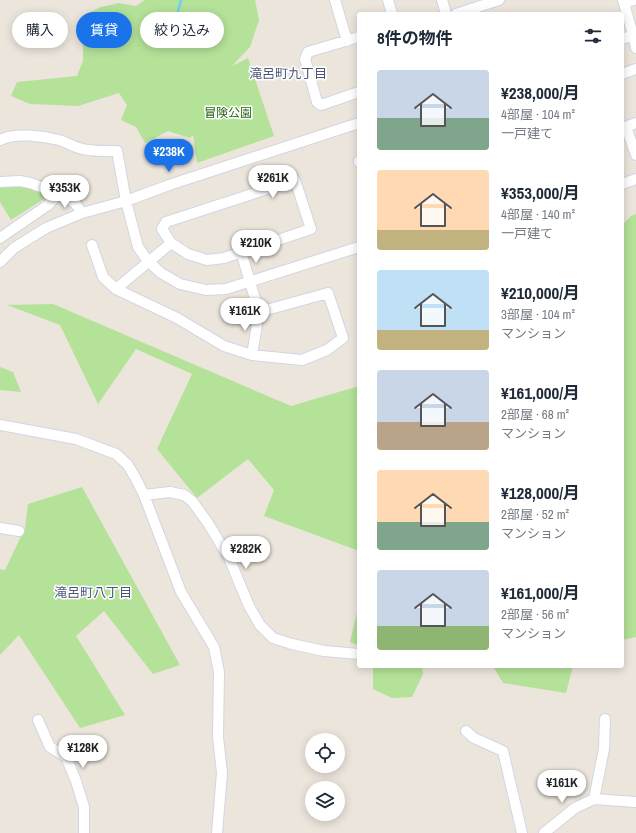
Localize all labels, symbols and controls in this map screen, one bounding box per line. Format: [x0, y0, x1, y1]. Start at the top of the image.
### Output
chip: 購入 [12, 12, 68, 48]
chip: 賃貸 [76, 12, 132, 48]
chip: 絞り込み [140, 12, 224, 48]
icon: filters [582, 25, 604, 47]
text: 8件の物件 [377, 26, 453, 49]
district label: 滝呂町九丁目 [249, 65, 327, 82]
text: ¥238,000/月 [501, 81, 580, 104]
icon: home [409, 86, 457, 134]
park label: 冒険公園 [204, 105, 252, 121]
text: 4部屋 · 104 m² [501, 106, 575, 123]
text: 一戸建て [501, 125, 553, 142]
pin: ¥238K [141, 139, 197, 173]
text: ¥238K [153, 143, 185, 160]
pin: ¥261K [245, 165, 301, 199]
text: ¥261K [257, 169, 289, 186]
pin: ¥353K [37, 175, 93, 209]
text: ¥353K [49, 179, 81, 196]
text: ¥353,000/月 [501, 181, 580, 204]
icon: home [409, 186, 457, 234]
text: 4部屋 · 140 m² [501, 206, 575, 223]
text: 一戸建て [501, 225, 553, 242]
pin: ¥210K [228, 230, 284, 264]
text: ¥210K [240, 234, 272, 251]
text: ¥210,000/月 [501, 281, 580, 304]
icon: home [409, 286, 457, 334]
pin: ¥161K [217, 298, 273, 332]
text: ¥161K [229, 302, 261, 319]
text: 3部屋 · 104 m² [501, 306, 575, 323]
text: マンション [501, 325, 566, 342]
text: ¥161,000/月 [501, 381, 580, 404]
icon: home [409, 386, 457, 434]
text: 2部屋 · 68 m² [501, 406, 569, 423]
text: マンション [501, 425, 566, 442]
text: ¥128,000/月 [501, 481, 580, 504]
icon: home [409, 486, 457, 534]
text: 2部屋 · 52 m² [501, 506, 569, 523]
text: マンション [501, 525, 566, 542]
pin: ¥282K [218, 536, 274, 570]
text: ¥282K [230, 540, 262, 557]
text: ¥161,000/月 [501, 581, 580, 604]
district label: 滝呂町八丁目 [54, 584, 132, 601]
icon: home [409, 586, 457, 634]
text: 2部屋 · 56 m² [501, 606, 569, 623]
text: マンション [501, 625, 566, 642]
map controls [305, 733, 345, 821]
button: locate [305, 733, 345, 773]
pin: ¥128K [55, 735, 111, 769]
text: ¥128K [67, 739, 99, 756]
pin: ¥161K [534, 770, 590, 804]
text: ¥161K [546, 774, 578, 791]
button: layers [305, 781, 345, 821]

